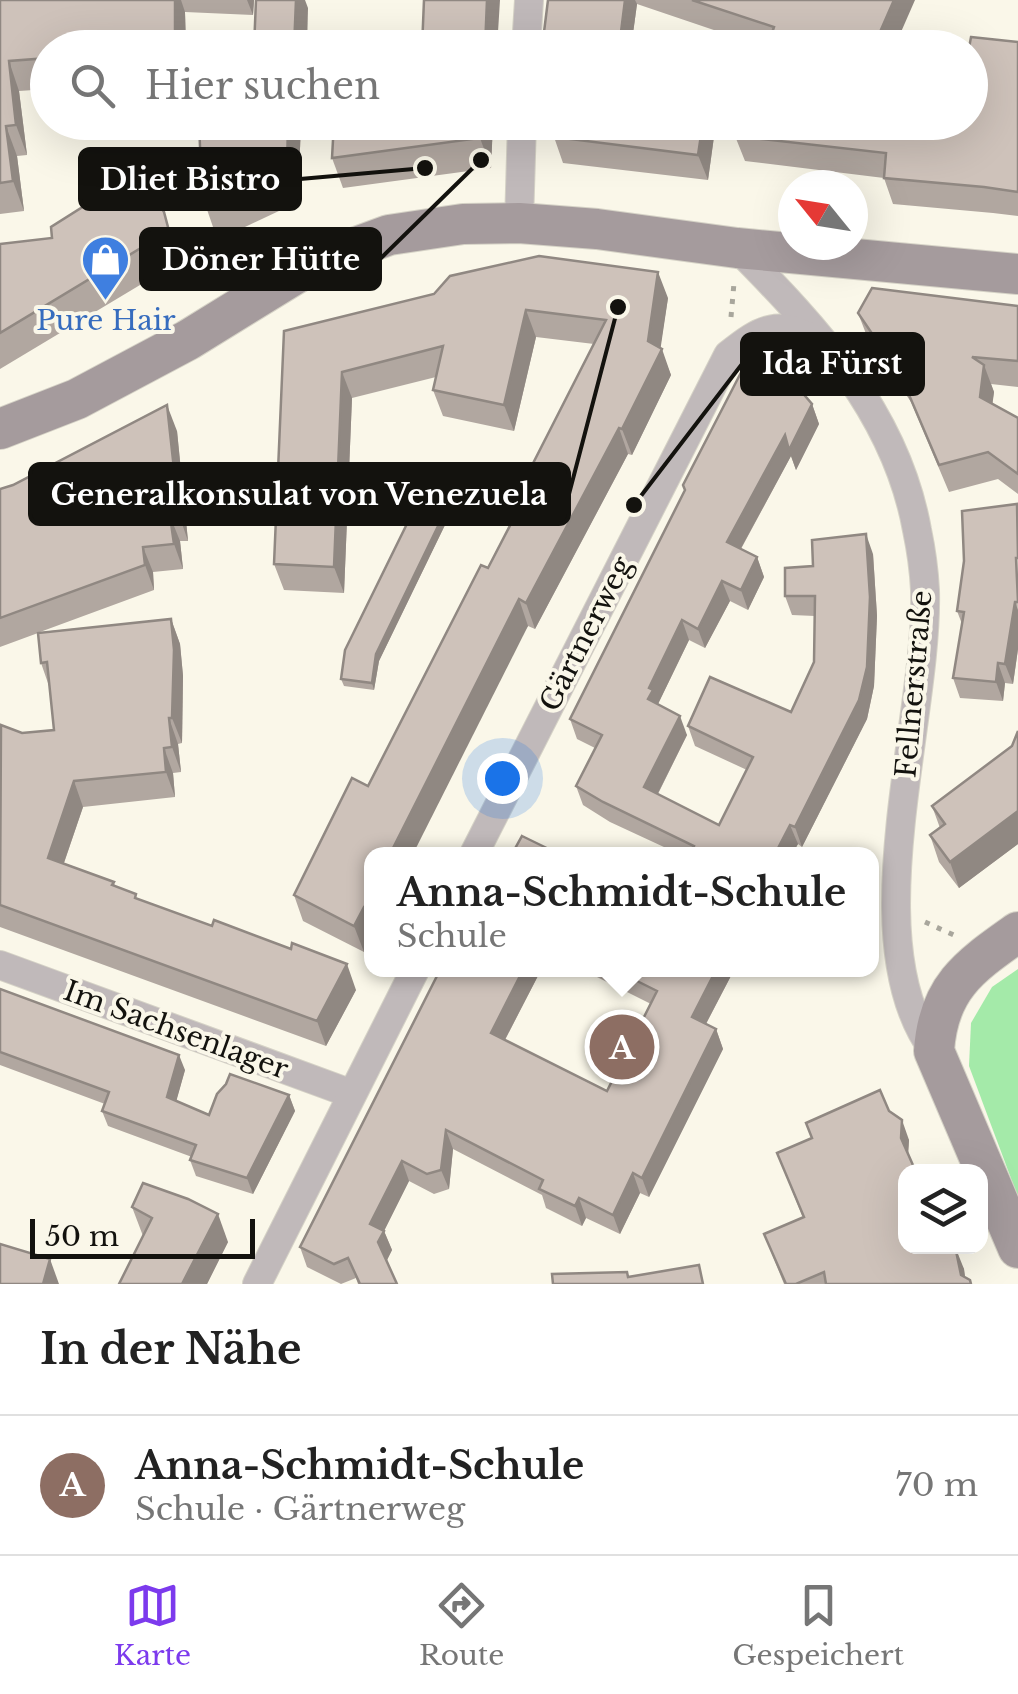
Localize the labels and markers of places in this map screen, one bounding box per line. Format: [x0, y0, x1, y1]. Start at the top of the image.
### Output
callout: Dliet Bistro [80, 149, 300, 209]
callout: Döner Hütte [141, 229, 380, 289]
shop icon: Pure Hair [80, 234, 132, 302]
place label: Pure Hair [36, 303, 176, 338]
callout: Ida Fürst [742, 334, 923, 394]
callout: Generalkonsulat von Venezuela [30, 464, 569, 524]
pin: A [590, 1010, 654, 1084]

